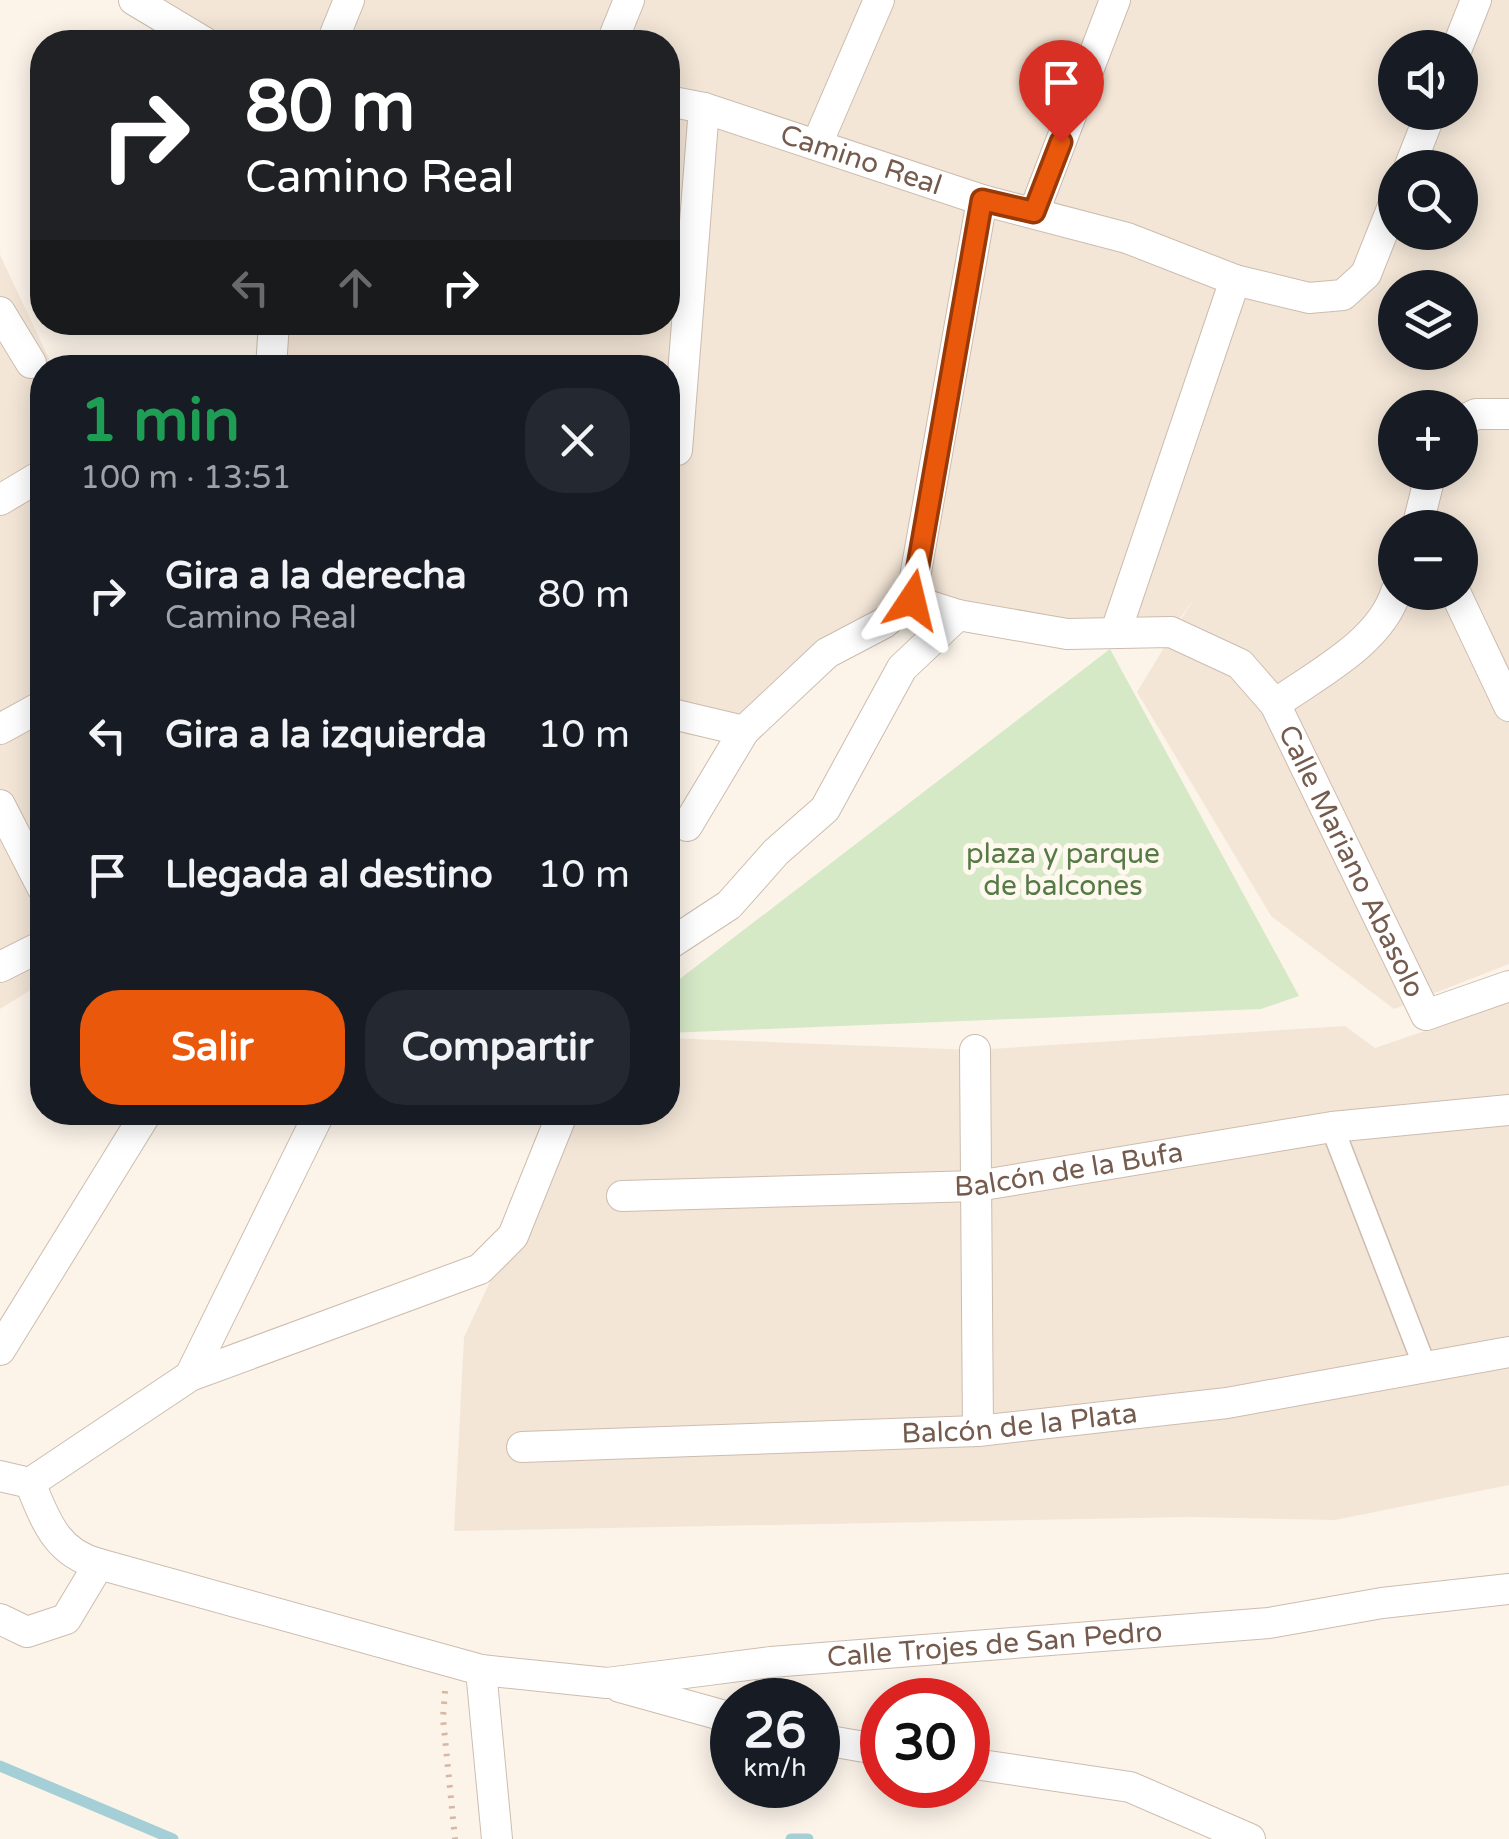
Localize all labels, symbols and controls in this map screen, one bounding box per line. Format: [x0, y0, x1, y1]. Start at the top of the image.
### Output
map controls [1378, 30, 1478, 610]
button: sound [1378, 30, 1478, 130]
pin [1019, 40, 1104, 143]
icon: arrive [1034, 55, 1089, 110]
text: 80 m [245, 66, 415, 150]
icon: right [80, 70, 210, 200]
street label: Camino Real [776, 117, 946, 202]
button: search [1378, 150, 1478, 250]
text: Camino Real [245, 151, 515, 205]
icon: left [223, 260, 278, 315]
icon: ahead [328, 260, 383, 315]
icon: right [433, 260, 488, 315]
button: layers [1378, 270, 1478, 370]
text: 1 min [80, 385, 240, 457]
button: close [525, 388, 630, 493]
button: + [1378, 390, 1478, 490]
text: 100 m · 13:51 [80, 459, 292, 497]
button: − [1378, 510, 1478, 610]
position arrow [860, 548, 964, 652]
text: Gira a la derecha [165, 553, 467, 599]
icon: right [80, 568, 135, 623]
text: 80 m [538, 572, 630, 618]
text: Camino Real [165, 599, 357, 637]
icon: left [80, 708, 135, 763]
text: Gira a la izquierda [165, 712, 487, 758]
text: 10 m [538, 712, 630, 758]
street label: Calle Mariano Abasolo [1271, 719, 1432, 1003]
park label: plaza y parque de balcones [966, 837, 1160, 903]
icon: arrive [80, 848, 135, 903]
text: Llegada al destino [165, 852, 493, 898]
text: 10 m [538, 852, 630, 898]
button: Salir [80, 990, 345, 1105]
button: Compartir [365, 990, 630, 1105]
street label: Balcón de la Bufa [954, 1135, 1186, 1204]
street label: Balcón de la Plata [901, 1396, 1139, 1451]
street label: Calle Trojes de San Pedro [826, 1614, 1164, 1675]
speed limit sign: 30 [860, 1678, 990, 1808]
text: 26 [744, 1701, 806, 1761]
text: km/h [744, 1753, 806, 1783]

